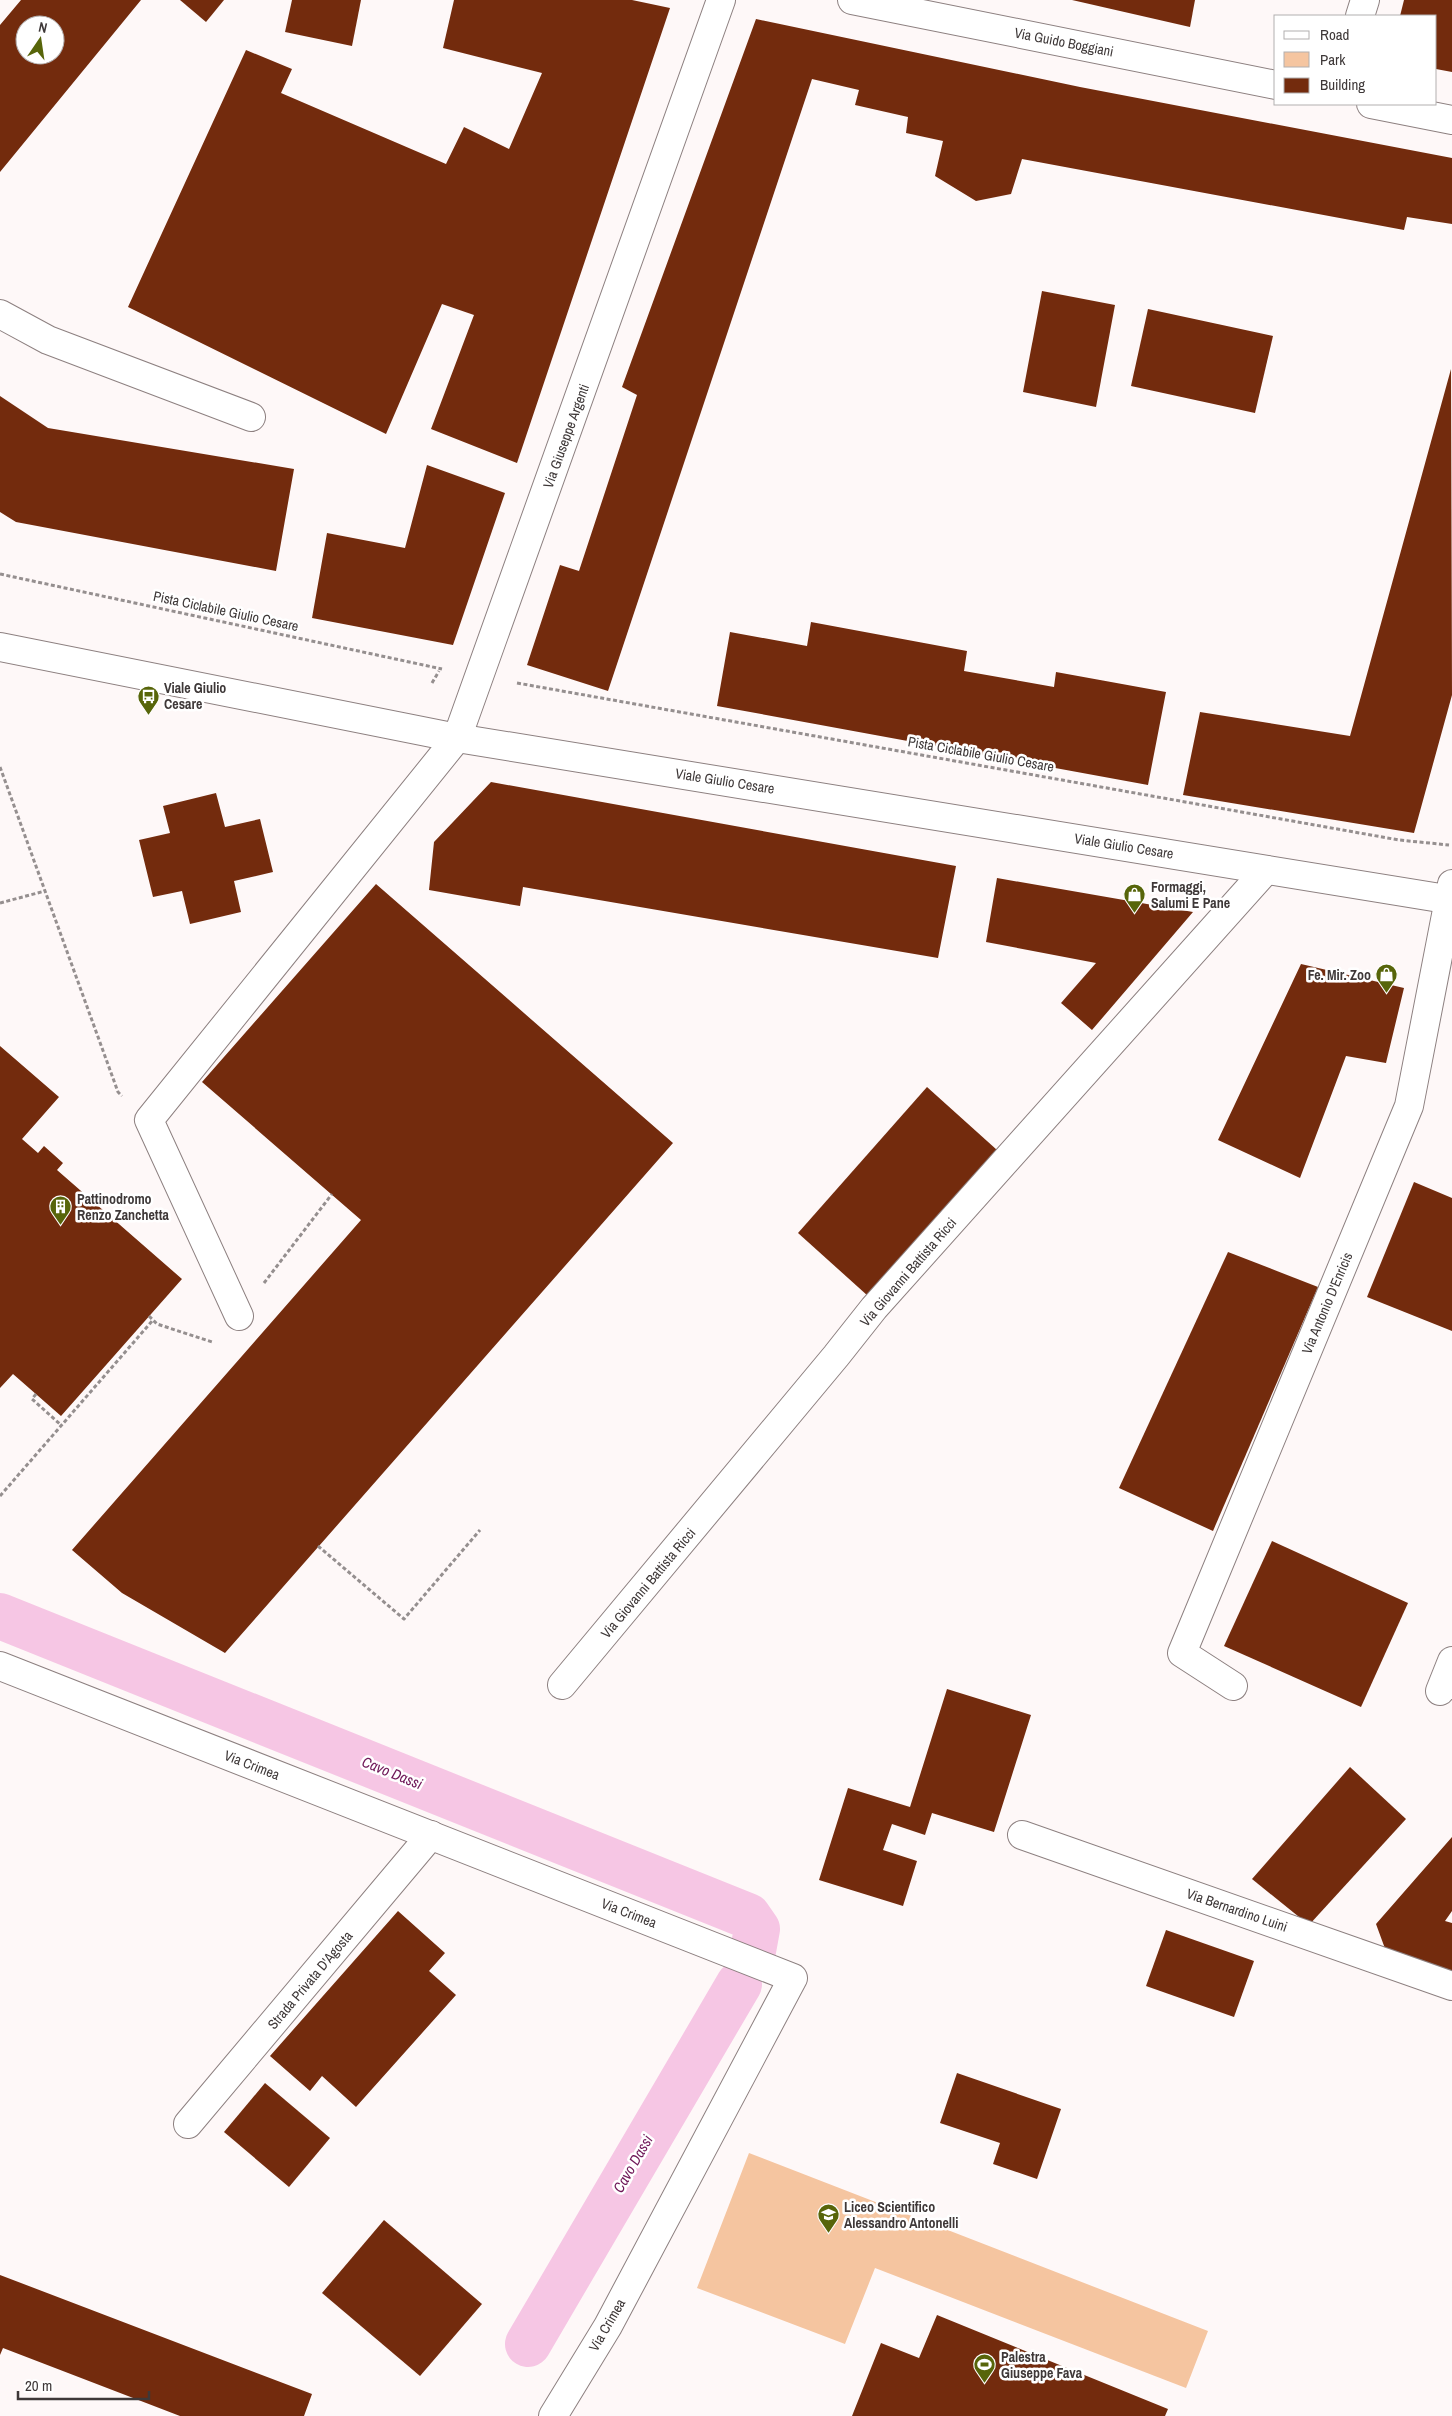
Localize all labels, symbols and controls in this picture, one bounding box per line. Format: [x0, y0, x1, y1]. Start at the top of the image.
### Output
north arrow [15, 15, 65, 65]
legend [1274, 15, 1437, 105]
text: N [37, 18, 49, 37]
street label: Via Guido Boggiani [1013, 24, 1115, 60]
text: Road [1320, 24, 1349, 45]
text: Park [1320, 49, 1346, 70]
text: Building [1320, 74, 1365, 95]
street label: Via Giuseppe Argenti [539, 381, 593, 491]
street label: Pista Ciclabile Giulio Cesare [152, 587, 300, 635]
place label: Viale Giulio Cesare [164, 679, 226, 713]
bus stop icon: Viale Giulio Cesare [136, 684, 160, 715]
street label: Pista Ciclabile Giulio Cesare [907, 732, 1055, 776]
street label: Viale Giulio Cesare [674, 764, 776, 798]
street label: Viale Giulio Cesare [1073, 829, 1175, 863]
place label: Formaggi, Salumi E Pane [1151, 878, 1230, 912]
shop icon: Formaggi, Salumi E Pane [1123, 883, 1147, 914]
shop icon: Fe. Mir. Zoo [1375, 963, 1399, 994]
place label: Fe. Mir. Zoo [1308, 966, 1371, 984]
place label: Pattinodromo Renzo Zanchetta [77, 1190, 169, 1224]
building icon: Pattinodromo Renzo Zanchetta [49, 1195, 73, 1226]
street label: Via Giovanni Battista Ricci [856, 1214, 960, 1330]
street label: Via Antonio D'Enricis [1297, 1249, 1357, 1356]
street label: Via Giovanni Battista Ricci [597, 1524, 699, 1642]
street label: Via Crimea [222, 1746, 283, 1784]
water label: Cavo Dassi [359, 1751, 426, 1794]
street label: Via Bernardino Luini [1184, 1884, 1290, 1936]
street label: Via Crimea [599, 1894, 660, 1932]
street label: Strada Privata D'Agosta [264, 1927, 357, 2033]
water label: Cavo Dassi [608, 2130, 658, 2197]
place label: Liceo Scientifico Alessandro Antonelli [844, 2198, 958, 2232]
school or university icon: Liceo Scientifico Alessandro Antonelli [816, 2203, 840, 2234]
street label: Via Crimea [585, 2295, 630, 2355]
place label: Palestra Giuseppe Fava [1001, 2348, 1083, 2382]
sports icon: Palestra Giuseppe Fava [973, 2353, 997, 2384]
scale bar [18, 2368, 149, 2400]
text: 20 m [25, 2375, 52, 2396]

